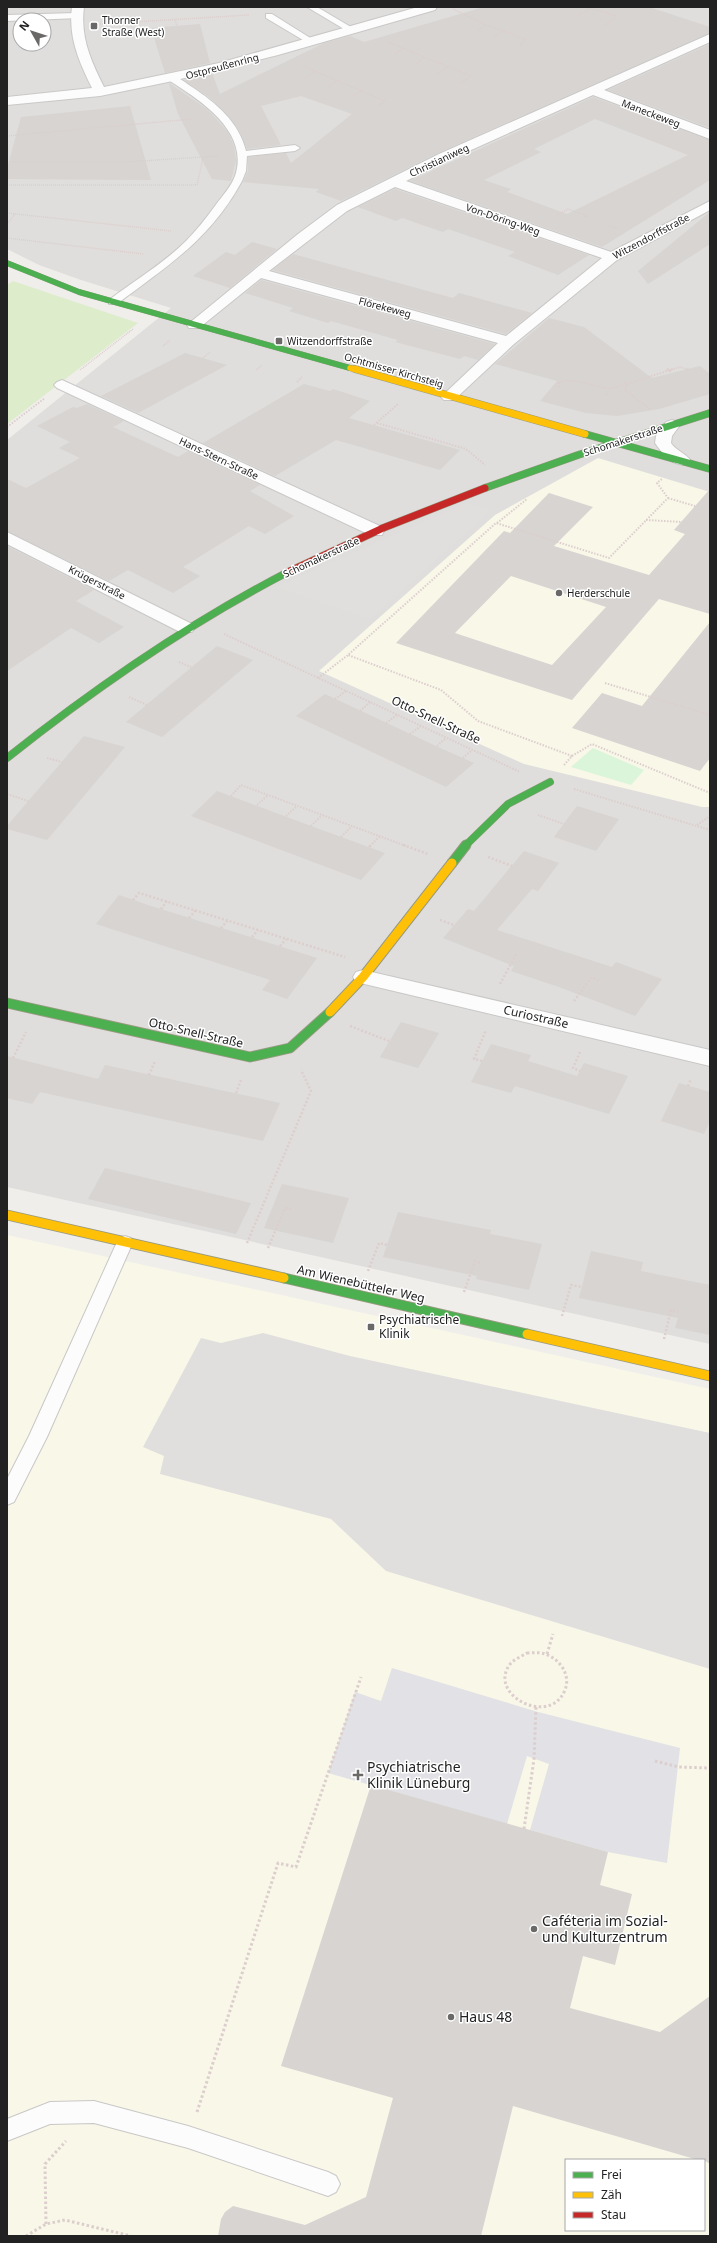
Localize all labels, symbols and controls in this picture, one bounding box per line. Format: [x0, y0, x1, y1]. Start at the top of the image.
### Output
north arrow [12, 12, 52, 52]
place label: Thorner Straße (West) [102, 13, 164, 39]
text: N [15, 17, 32, 34]
marker: Thorner Straße (West) [89, 21, 99, 31]
street label: Ostpreußenring [184, 49, 260, 83]
street label: Maneckeweg [620, 95, 682, 131]
street label: Christianiweg [407, 140, 471, 180]
street label: Von-Döring-Weg [464, 200, 542, 238]
street label: Witzendorffstraße [610, 210, 692, 262]
street label: Flörekeweg [357, 293, 413, 321]
place label: Witzendorffstraße [287, 334, 372, 348]
marker: Witzendorffstraße [274, 336, 284, 346]
street label: Ochtmisser Kirchsteig [343, 349, 445, 391]
street label: Schomakerstraße [582, 420, 665, 459]
street label: Hans-Stern-Straße [177, 433, 261, 483]
street label: Schomakerstraße [281, 533, 362, 581]
street label: Krügerstraße [66, 562, 128, 603]
place label: Herderschule [567, 586, 630, 600]
marker: Herderschule [554, 588, 564, 598]
street label: Otto-Snell-Straße [389, 691, 484, 748]
street label: Curiostraße [502, 1001, 570, 1032]
street label: Otto-Snell-Straße [147, 1013, 245, 1052]
street label: Am Wienebütteler Weg [296, 1261, 427, 1306]
place label: Psychiatrische Klinik [379, 1311, 459, 1342]
marker: Psychiatrische Klinik [366, 1322, 376, 1332]
place label: Psychiatrische Klinik Lüneburg [367, 1757, 470, 1792]
marker: Psychiatrische Klinik Lüneburg [352, 1769, 364, 1781]
place label: Caféteria im Sozial- und Kulturzentrum [542, 1911, 668, 1946]
marker: Caféteria im Sozial- und Kulturzentrum [529, 1924, 539, 1934]
place label: Haus 48 [459, 2007, 512, 2026]
marker: Haus 48 [446, 2012, 456, 2022]
legend [565, 2159, 705, 2231]
text: Frei [601, 2166, 622, 2183]
text: Zäh [601, 2186, 622, 2203]
text: Stau [601, 2206, 626, 2223]

